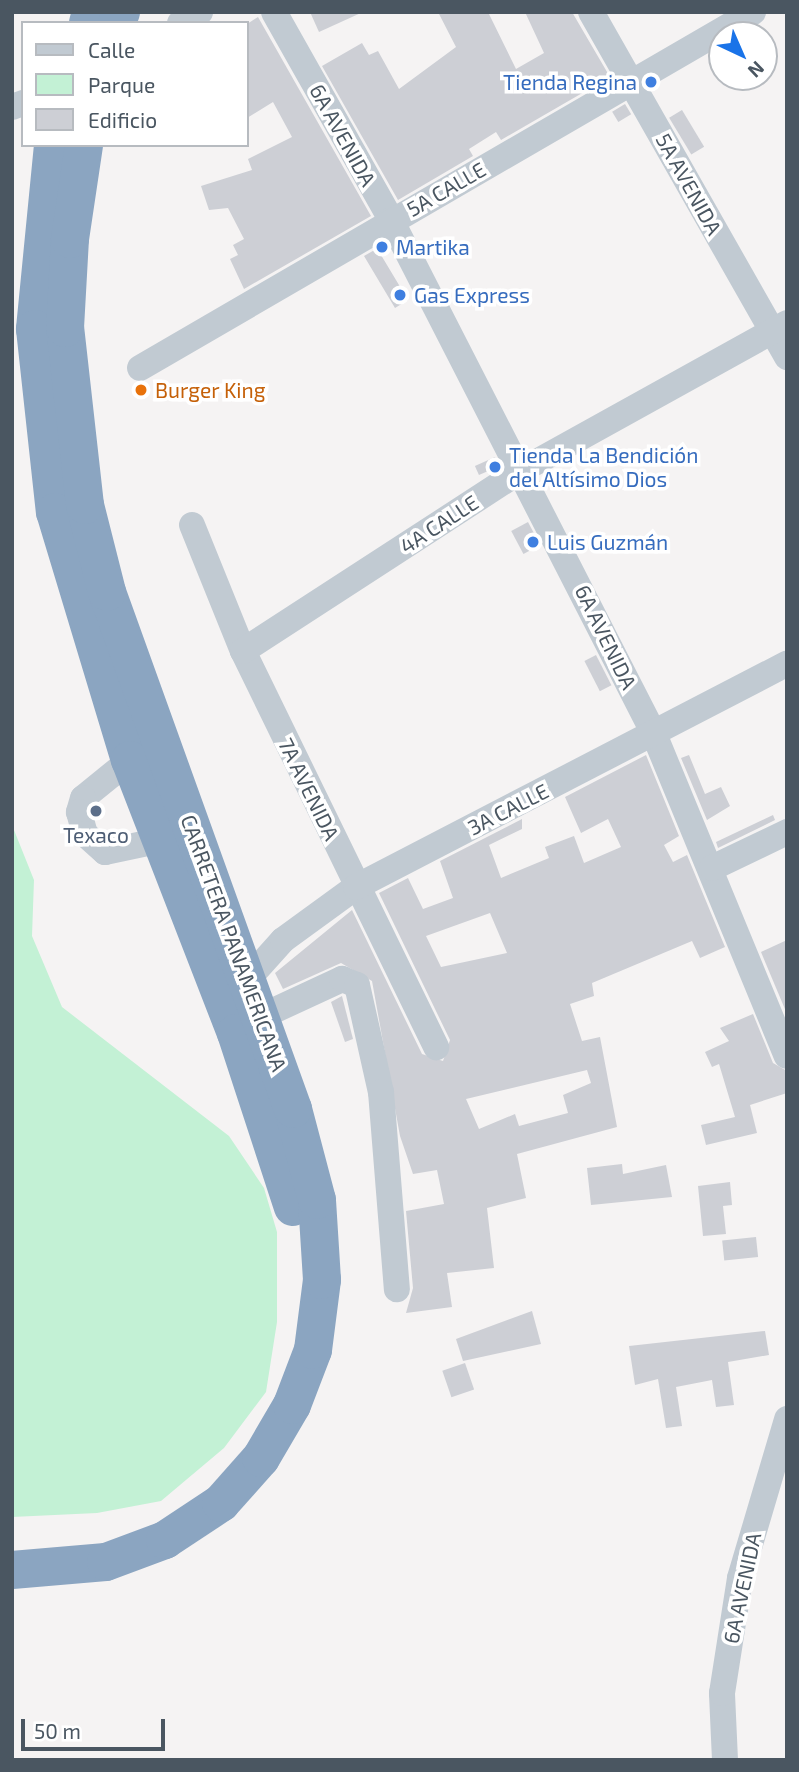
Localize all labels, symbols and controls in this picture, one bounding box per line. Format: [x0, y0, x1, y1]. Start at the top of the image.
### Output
legend [21, 21, 248, 147]
north arrow [708, 21, 778, 91]
text: Calle [88, 37, 135, 62]
text: N [744, 57, 769, 83]
place label: Tienda Regina [503, 69, 637, 95]
text: Parque [88, 72, 155, 97]
marker: Tienda Regina [643, 74, 659, 90]
street label: 6A AVENIDA [304, 79, 382, 191]
text: Edificio [88, 107, 157, 132]
street label: 5A AVENIDA [651, 128, 727, 240]
street label: 5A CALLE [402, 156, 490, 222]
place label: Martika [396, 234, 470, 260]
marker: Martika [374, 239, 390, 255]
place label: Gas Express [414, 282, 530, 308]
marker: Gas Express [392, 287, 408, 303]
place label: Burger King [155, 377, 266, 403]
marker: Burger King [133, 382, 149, 398]
place label: Tienda La Bendición del Altísimo Dios [509, 442, 698, 492]
marker: Tienda La Bendición del Altísimo Dios [487, 459, 503, 475]
street label: 4A CALLE [395, 489, 483, 559]
place label: Luis Guzmán [547, 529, 668, 555]
marker: Luis Guzmán [525, 534, 541, 550]
street label: 6A AVENIDA [570, 580, 642, 694]
street label: 7A AVENIDA [273, 733, 345, 845]
street label: 3A CALLE [463, 778, 553, 840]
marker: Texaco [88, 803, 104, 819]
street label: CARRETERA PANAMERICANA [176, 811, 292, 1075]
place label: Texaco [63, 822, 129, 848]
street label: 6A AVENIDA [718, 1530, 766, 1646]
scale bar [24, 1706, 168, 1750]
text: 50 m [34, 1718, 81, 1743]

